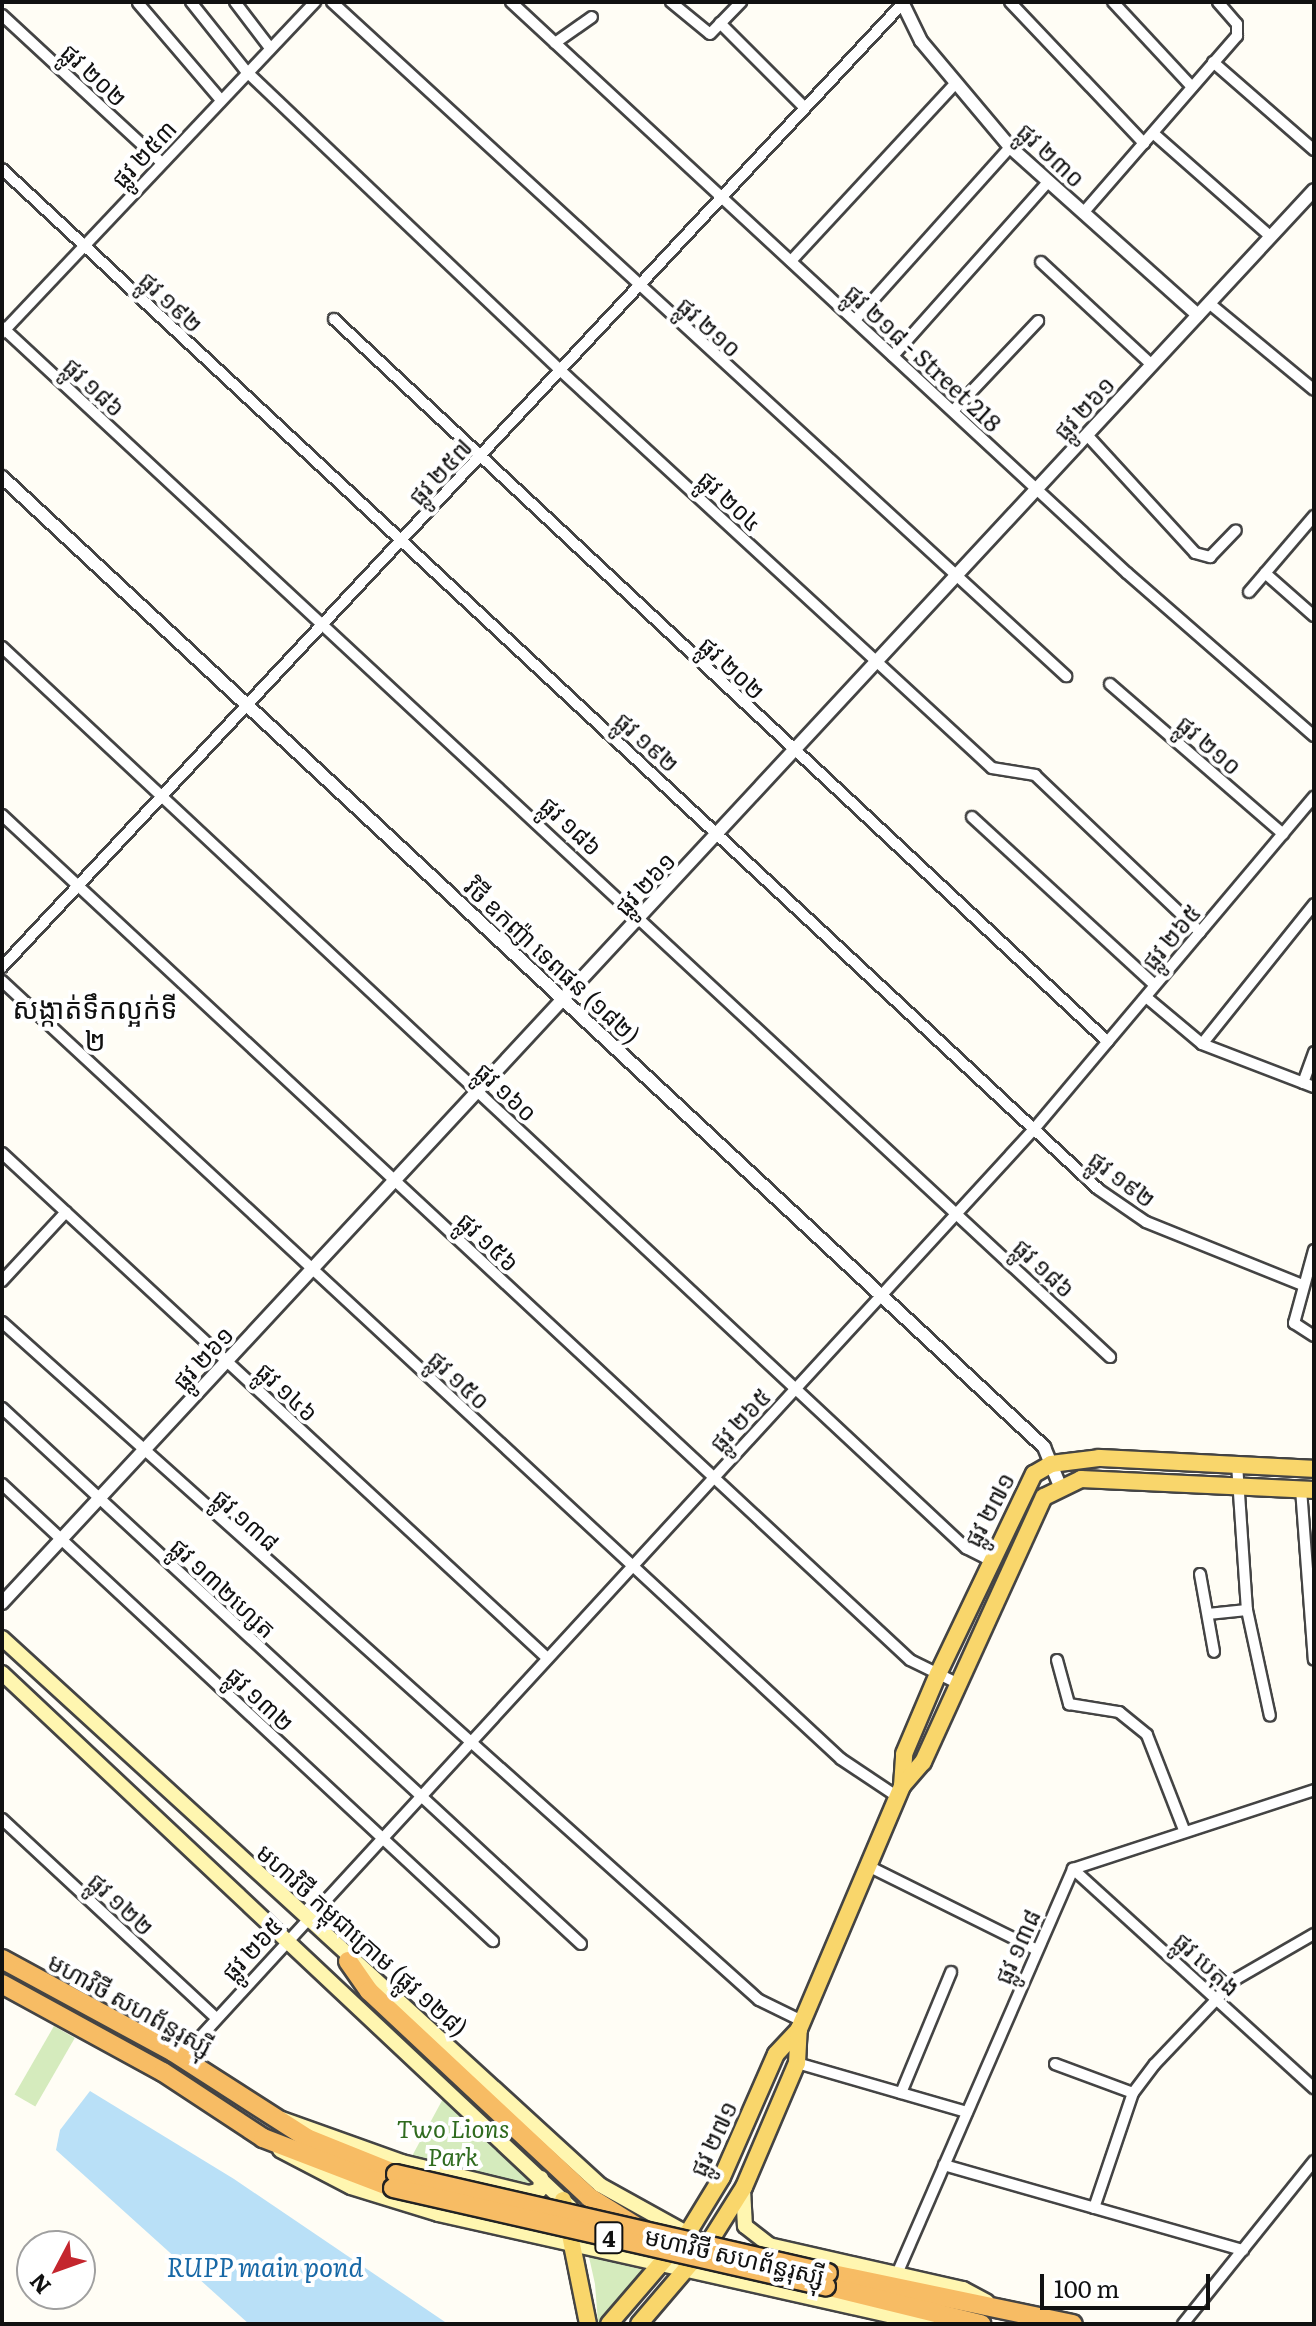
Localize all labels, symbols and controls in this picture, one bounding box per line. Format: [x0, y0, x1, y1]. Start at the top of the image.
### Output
street label: ផ្លូវ ២០២ [56, 36, 134, 112]
street label: ផ្លូវ ២៥៣ [105, 113, 181, 193]
street label: ផ្លូវ ២៣០ [1012, 116, 1092, 192]
street label: ផ្លូវ ១៩២ [134, 264, 210, 338]
street label: ផ្លូវ ២១៨ - Street 218 [840, 277, 1008, 437]
street label: ផ្លូវ ២១០ [672, 290, 748, 362]
street label: ផ្លូវ ១៨៦ [58, 350, 132, 422]
street label: ផ្លូវ ២៦១ [1046, 369, 1120, 445]
street label: ផ្លូវ ២៥៧ [401, 432, 477, 510]
street label: ផ្លូវ ២០៤ [693, 463, 769, 537]
street label: ផ្លូវ ២០២ [694, 629, 772, 705]
street label: ផ្លូវ ១៩២ [610, 705, 686, 777]
street label: ផ្លូវ ២១០ [1172, 708, 1248, 780]
street label: ផ្លូវ ១៨៦ [535, 789, 609, 861]
street label: ផ្លូវ ២៦១ [607, 845, 681, 921]
street label: វិថី ឧកញ៉ា ទេពផន (១៨២) [459, 871, 647, 1049]
street label: ផ្លូវ ២៦៥ [1134, 897, 1206, 975]
district label: សង្កាត់ទឹកល្អក់ទី ២ [13, 990, 177, 1056]
street label: ផ្លូវ ១៦០ [470, 1055, 544, 1127]
street label: ផ្លូវ ១៩២ [1084, 1144, 1162, 1212]
street label: ផ្លូវ ១៥៦ [452, 1205, 526, 1277]
street label: ផ្លូវ ១៨៦ [1008, 1231, 1082, 1303]
street label: ផ្លូវ ២៦១ [165, 1319, 239, 1395]
street label: ផ្លូវ ១៥០ [423, 1343, 497, 1415]
street label: ផ្លូវ ១៤៦ [251, 1355, 325, 1427]
street label: ផ្លូវ ២៦៥ [702, 1381, 776, 1457]
street label: ផ្លូវ ២៧១ [957, 1467, 1019, 1551]
street label: ផ្លូវ ១៣៨ [208, 1482, 286, 1556]
street label: ផ្លូវ ១៣២ហ្សេត [165, 1531, 283, 1643]
street label: ផ្លូវ ១៣២ [221, 1660, 301, 1736]
street label: មហាវិថី កម្ពុជាក្រោម (ផ្លូវ ១២៨) [252, 1837, 474, 2041]
street label: ផ្លូវ ១២២ [83, 1865, 161, 1941]
street label: ផ្លូវ ១៣៨ [987, 1904, 1045, 1988]
street label: ផ្លូវ ២៦៥ [214, 1910, 288, 1986]
street label: ផ្លូវ បេតុង [1169, 1925, 1247, 2001]
street label: មហាវិថី សហព័ន្ធរុស្ស៊ី [44, 1946, 218, 2060]
street label: ផ្លូវ ២៧១ [682, 2096, 742, 2180]
park label: Two Lions Park [397, 2114, 509, 2170]
road number: 4 [593, 2220, 625, 2256]
street label: មហាវិថី សហព័ន្ធរុស្ស៊ី [642, 2220, 828, 2290]
north arrow [16, 2230, 96, 2310]
water label: RUPP main pond [167, 2250, 363, 2282]
scale bar [1044, 2258, 1214, 2308]
text: N [21, 2267, 58, 2303]
text: 100 m [1054, 2270, 1120, 2305]

